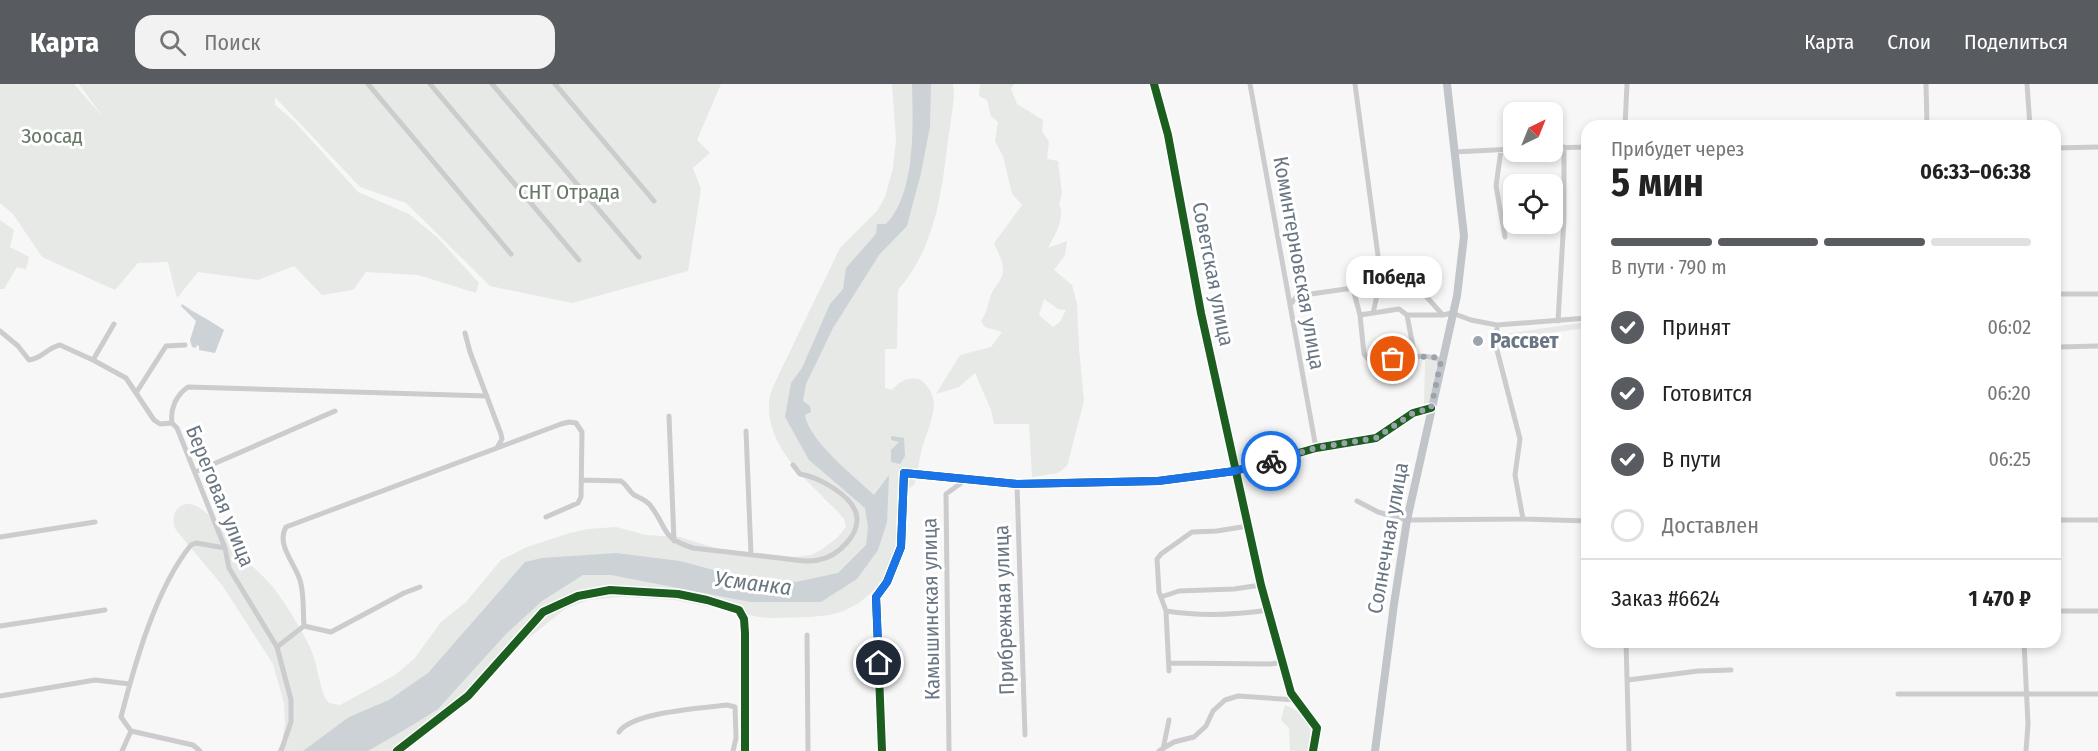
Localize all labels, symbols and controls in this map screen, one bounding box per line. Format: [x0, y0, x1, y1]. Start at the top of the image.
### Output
search box [135, 15, 555, 69]
text: Карта [30, 26, 99, 59]
icon: search [156, 26, 189, 59]
text: Поиск [204, 29, 261, 56]
text: Карта [1804, 29, 1854, 55]
text: Слои [1887, 29, 1931, 55]
text: Поделиться [1964, 29, 2068, 55]
north arrow [1503, 102, 1563, 162]
map controls [1503, 102, 1563, 234]
park label: Зоосад [21, 123, 83, 149]
text: Прибудет через [1611, 137, 1744, 161]
street label: Коминтерновская улица [1267, 154, 1331, 372]
text: 06:33–06:38 [1920, 158, 2031, 185]
text: 5 мин [1611, 160, 1704, 206]
button: locate [1503, 174, 1563, 234]
park label: СНТ Отрада [518, 179, 620, 205]
street label: Советская улица [1186, 200, 1240, 348]
text: В пути · 790 m [1611, 255, 1727, 279]
callout: Победа [1345, 257, 1441, 299]
text: Победа [1362, 265, 1426, 289]
icon: check [1611, 311, 1644, 344]
text: Принят [1662, 314, 1730, 341]
text: 06:02 [1987, 315, 2031, 339]
place label: Рассвет [1490, 328, 1559, 354]
pin [1367, 333, 1418, 384]
marker: Рассвет [1471, 334, 1485, 348]
icon: bag [1376, 342, 1409, 375]
icon: check [1611, 377, 1644, 410]
text: Готовится [1662, 380, 1753, 407]
text: 06:20 [1987, 381, 2031, 405]
street label: Береговая улица [180, 421, 260, 571]
courier [1241, 431, 1301, 491]
icon: check [1611, 443, 1644, 476]
icon: bike [1255, 445, 1288, 478]
text: В пути [1662, 446, 1721, 473]
text: 06:25 [1988, 447, 2031, 471]
street label: Солнечная улица [1362, 460, 1414, 616]
text: Доставлен [1662, 512, 1759, 539]
street label: Камышинская улица [916, 518, 946, 700]
street label: Прибрежная улица [988, 524, 1020, 696]
water label: Усманка [713, 565, 793, 601]
text: Заказ #6624 [1611, 585, 1720, 612]
text: 1 470 ₽ [1969, 585, 2031, 612]
pin [853, 637, 904, 688]
icon: home [862, 646, 895, 679]

